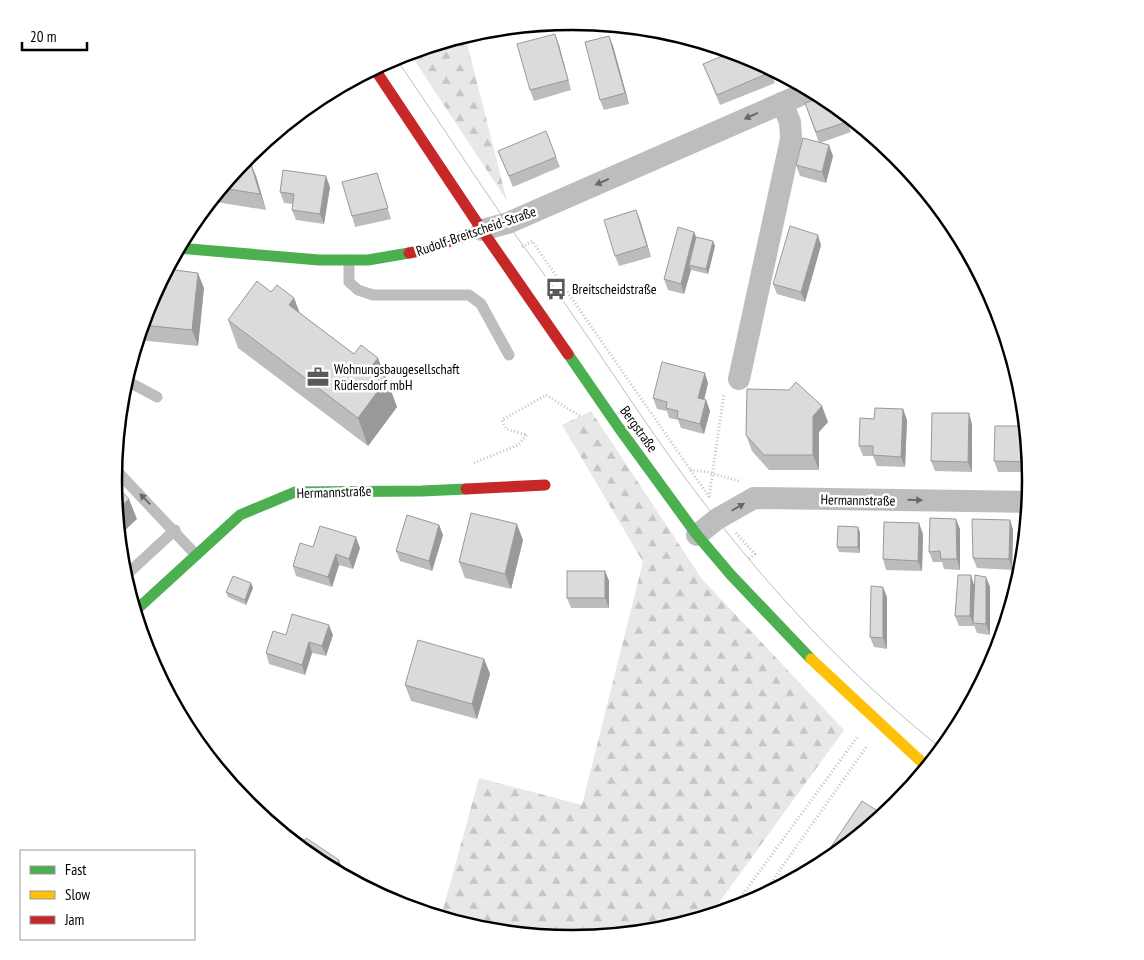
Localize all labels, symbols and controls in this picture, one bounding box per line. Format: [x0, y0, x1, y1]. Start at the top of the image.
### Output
scale bar [22, 20, 88, 52]
text: 20 m [30, 27, 56, 46]
one-way arrow [744, 113, 758, 121]
one-way arrow [595, 178, 609, 186]
street label: Rudolf-Breitscheid-Straße [414, 202, 539, 260]
bus stop icon: Breitscheidstraße [543, 276, 569, 302]
place label: Breitscheidstraße [572, 280, 657, 298]
place label: Wohnungsbaugesellschaft Rüdersdorf mbH [334, 360, 460, 394]
office icon: Wohnungsbaugesellschaft Rüdersdorf mbH [305, 364, 331, 390]
street label: Bergstraße [616, 402, 662, 456]
street label: Hermannstraße [296, 482, 372, 502]
street label: Hermannstraße [820, 490, 896, 510]
one-way arrow [139, 494, 151, 506]
one-way arrow [907, 496, 923, 504]
one-way arrow [731, 503, 744, 512]
legend [20, 850, 195, 940]
text: Fast [65, 860, 86, 879]
text: Slow [65, 885, 90, 904]
text: Jam [64, 910, 84, 929]

